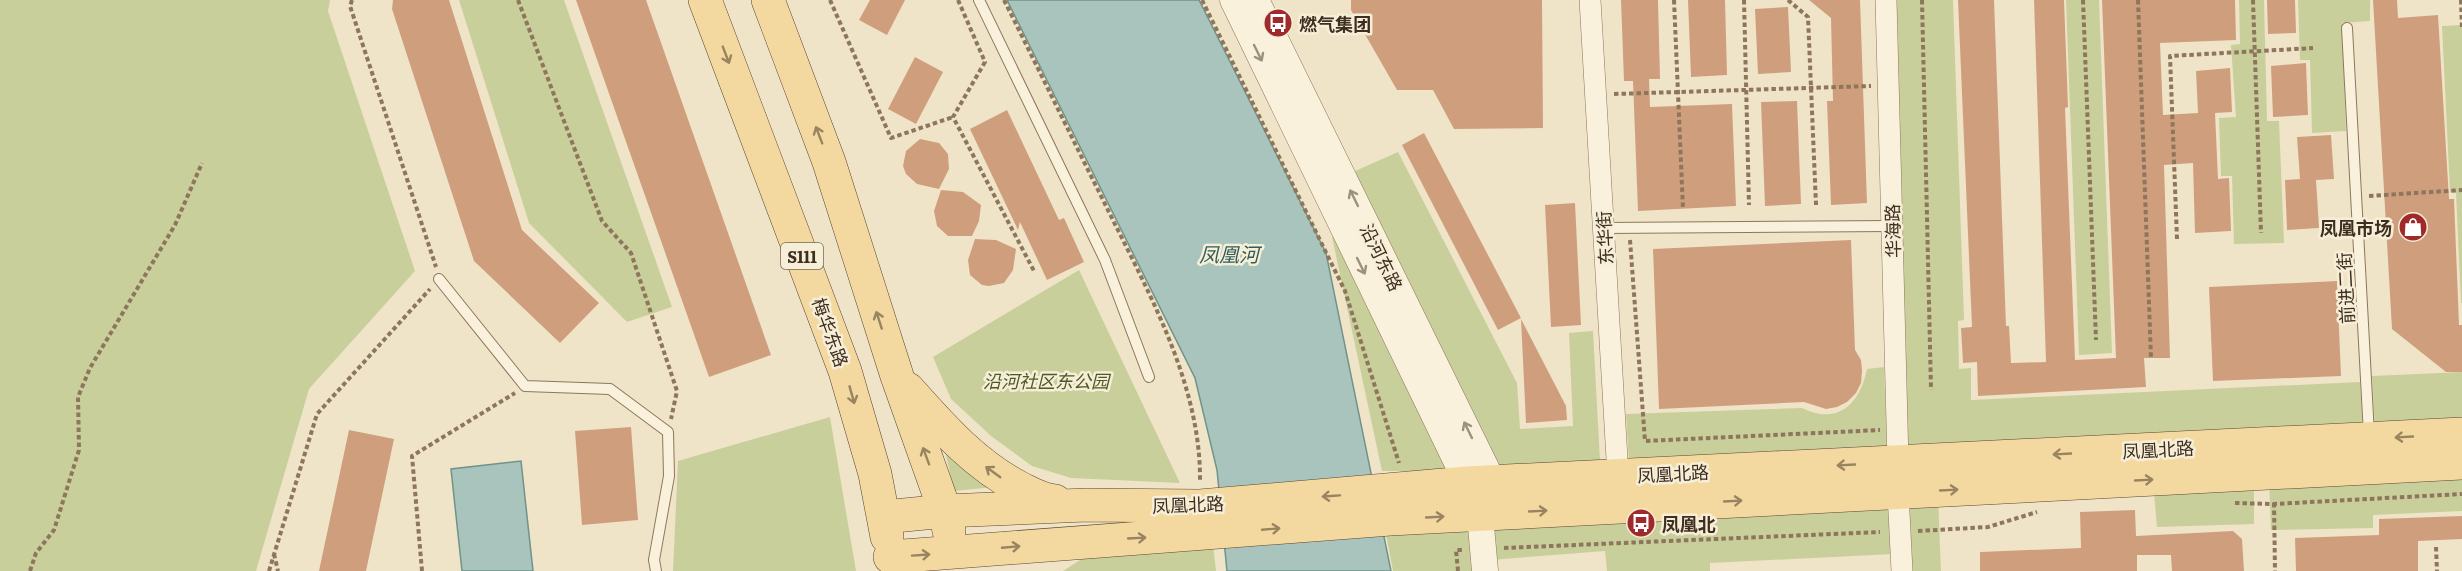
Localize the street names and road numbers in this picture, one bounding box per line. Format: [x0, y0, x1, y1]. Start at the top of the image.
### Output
street label: 华海路 [1878, 204, 1906, 258]
street label: 东华街 [1589, 210, 1619, 266]
street label: 沿河东路 [1354, 219, 1410, 295]
road number: S111 [781, 243, 823, 269]
street label: 前进二街 [2330, 251, 2360, 325]
street label: 梅华东路 [806, 294, 856, 370]
street label: 凤凰北路 [2121, 434, 2195, 464]
street label: 凤凰北路 [1636, 458, 1710, 488]
street label: 凤凰北路 [1152, 489, 1224, 519]

